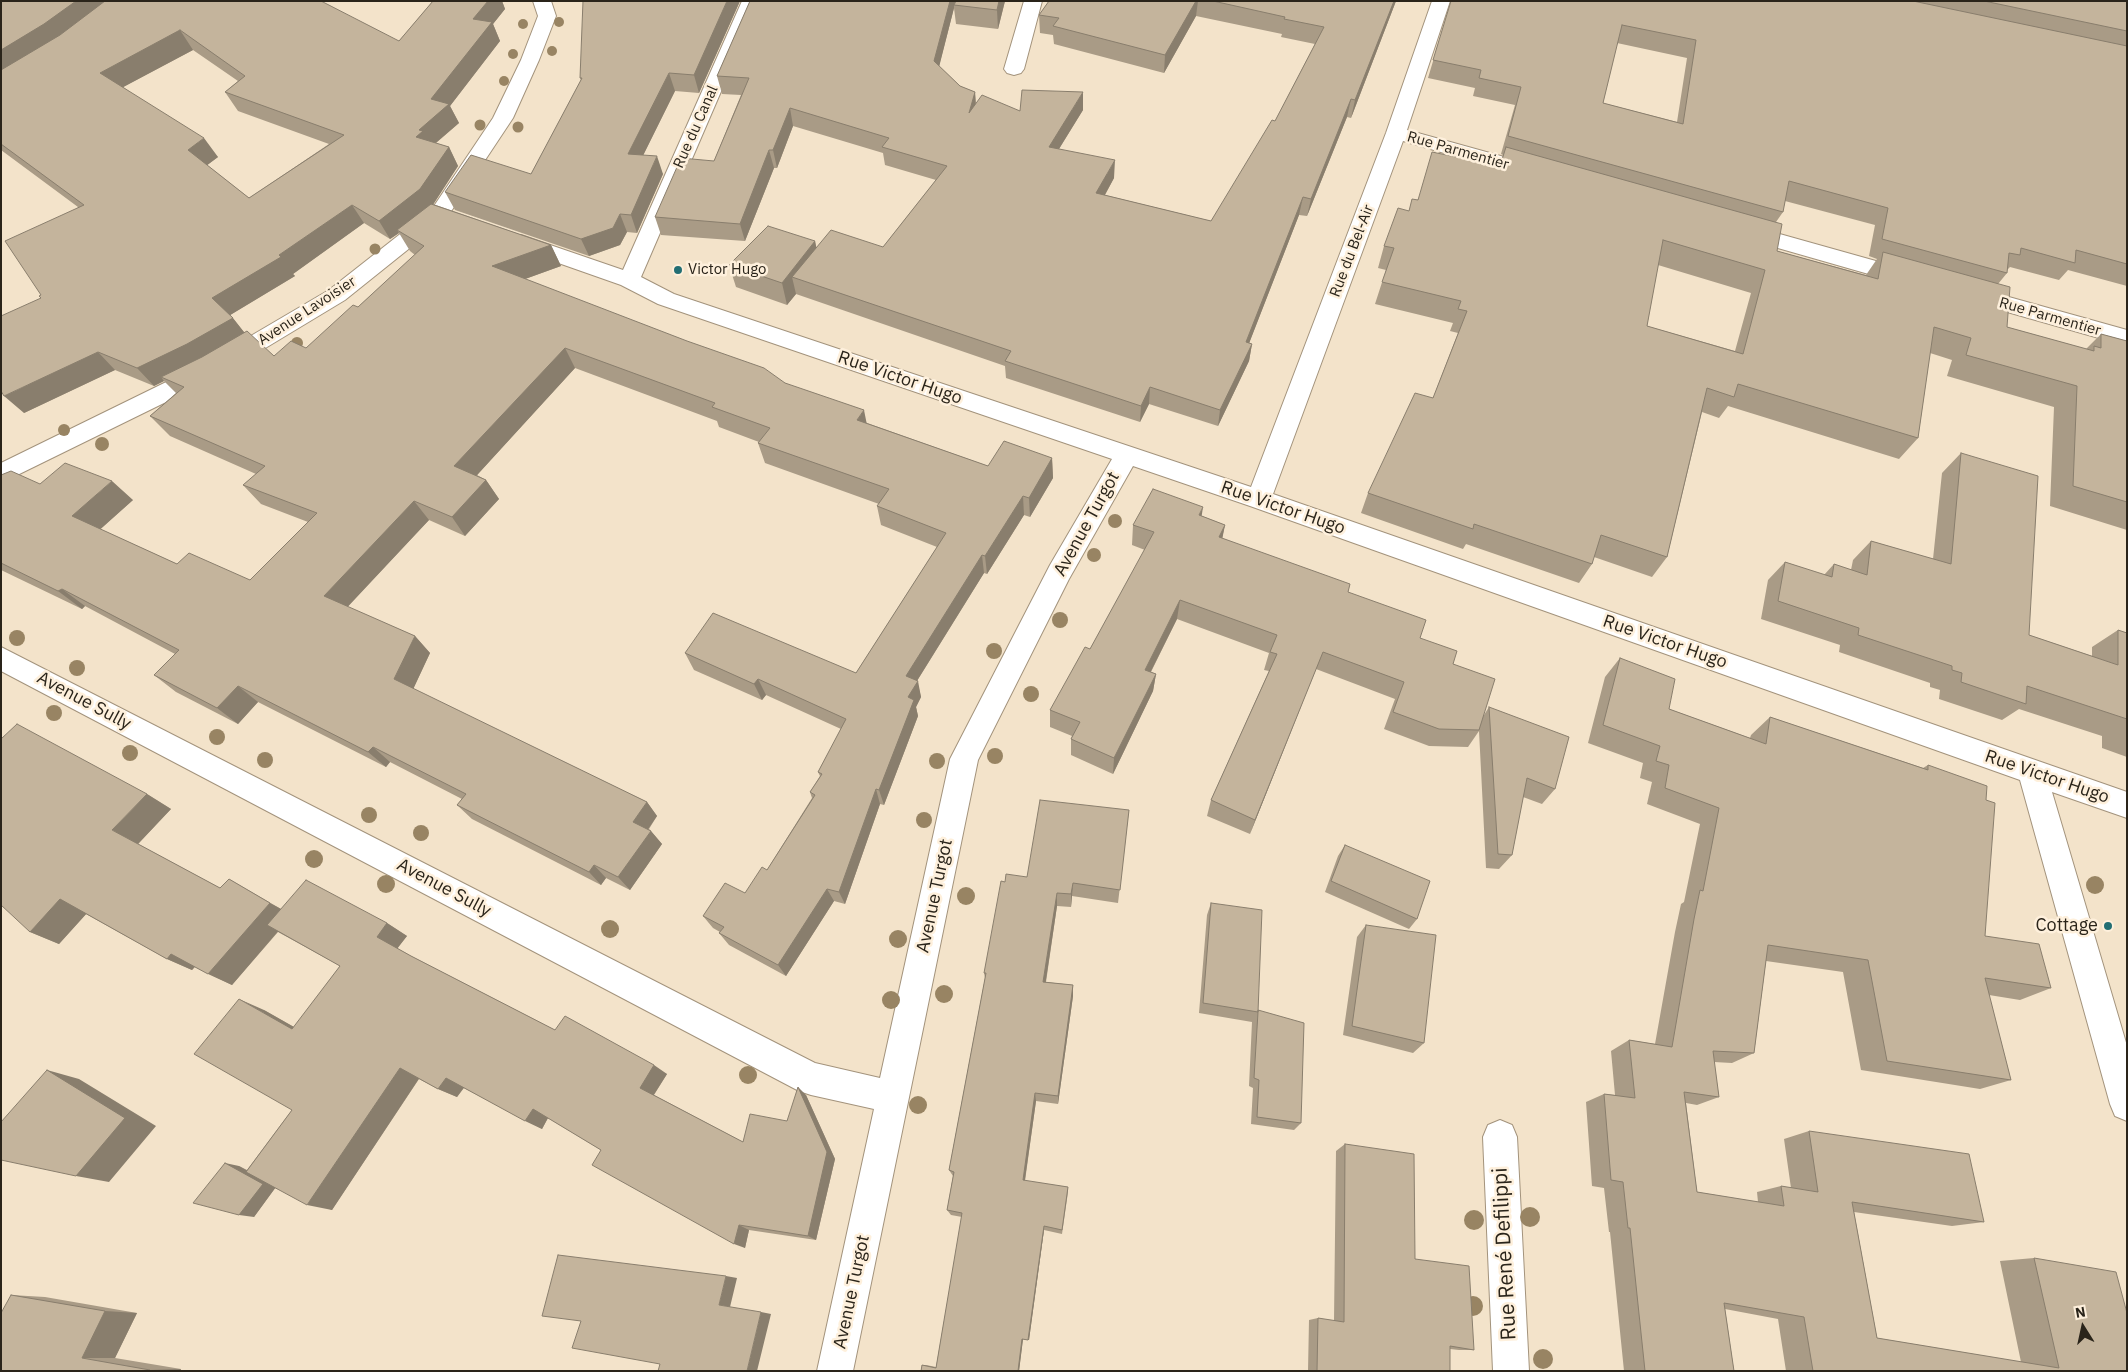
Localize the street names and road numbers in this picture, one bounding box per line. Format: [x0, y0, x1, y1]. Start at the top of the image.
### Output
street label: Rue du Canal [670, 83, 722, 171]
street label: Rue Parmentier [1405, 128, 1511, 174]
street label: Rue du Bel-Air [1326, 202, 1378, 300]
street label: Avenue Lavoisier [255, 273, 359, 349]
street label: Rue Parmentier [1997, 294, 2103, 340]
street label: Rue Victor Hugo [835, 347, 965, 409]
street label: Avenue Turgot [1049, 468, 1125, 580]
street label: Rue Victor Hugo [1218, 477, 1348, 539]
street label: Rue Victor Hugo [1600, 611, 1730, 673]
street label: Avenue Sully [33, 667, 135, 735]
street label: Rue Victor Hugo [1982, 746, 2112, 808]
street label: Avenue Turgot [912, 837, 958, 955]
street label: Avenue Sully [393, 854, 495, 922]
street label: Rue René Defilippi [1488, 1167, 1522, 1341]
street label: Avenue Turgot [829, 1233, 875, 1351]

